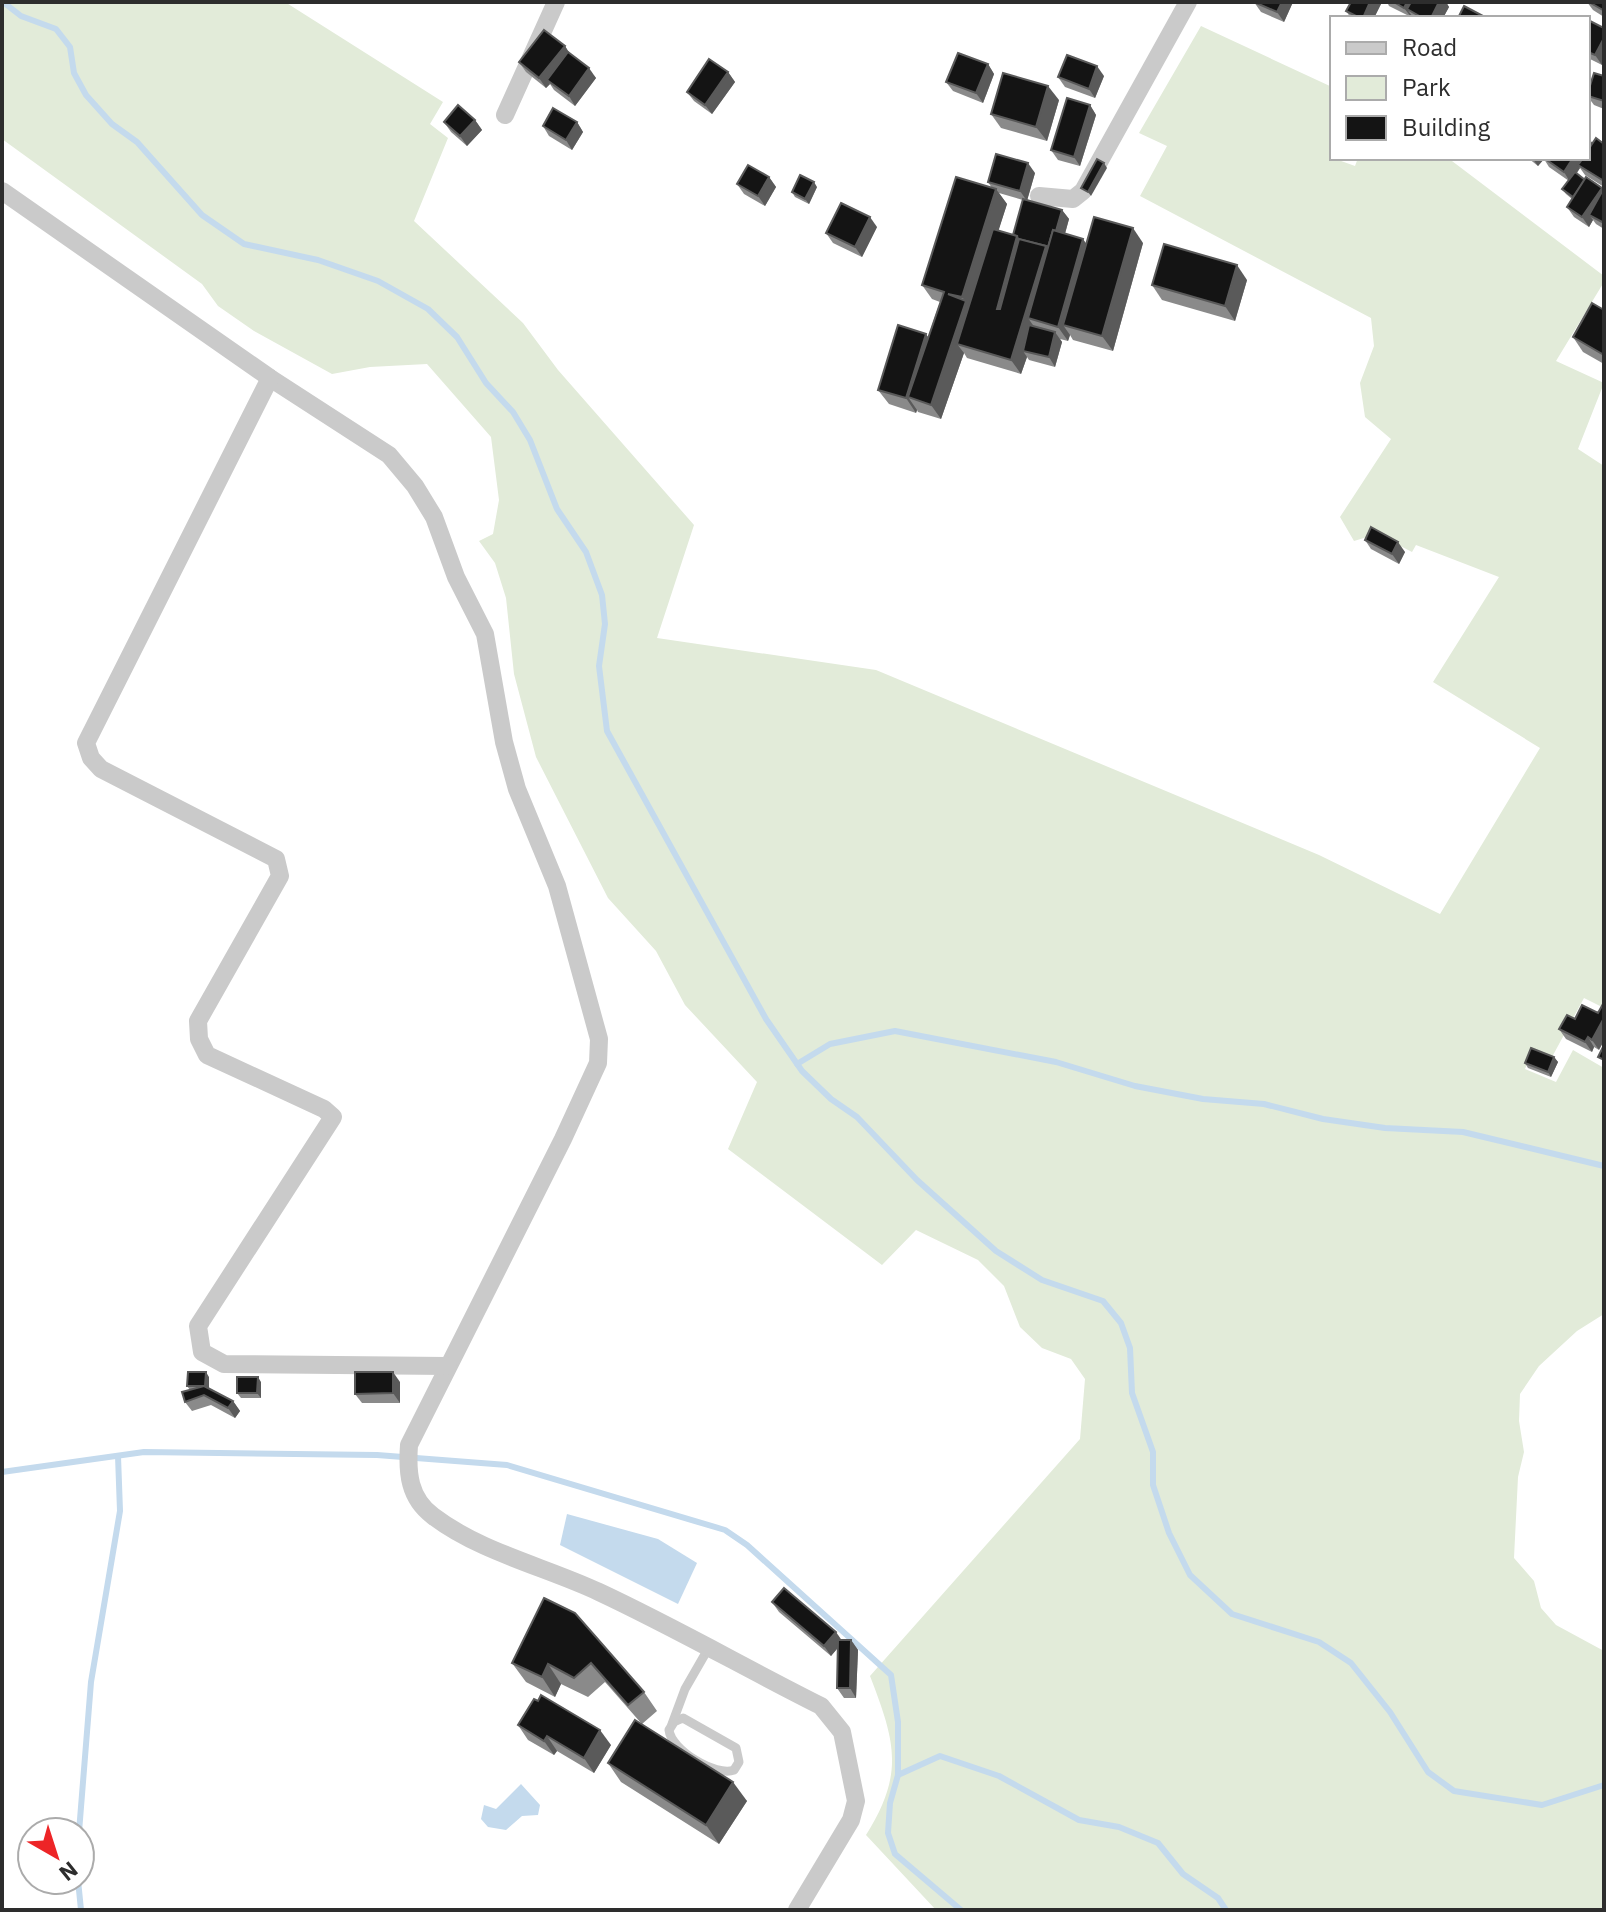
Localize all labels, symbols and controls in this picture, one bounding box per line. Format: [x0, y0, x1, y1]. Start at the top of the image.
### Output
legend [1330, 16, 1590, 160]
text: Road [1402, 31, 1457, 63]
text: Park [1402, 71, 1451, 103]
text: Building [1402, 111, 1490, 143]
north arrow [16, 1816, 96, 1896]
text: N [54, 1856, 84, 1888]

